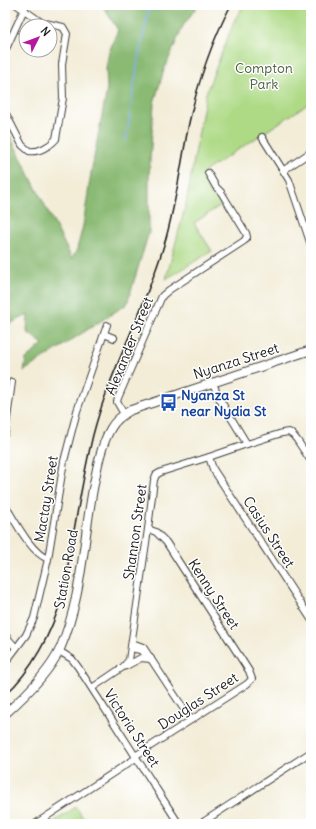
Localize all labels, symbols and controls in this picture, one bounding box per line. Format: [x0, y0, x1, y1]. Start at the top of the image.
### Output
north arrow [18, 18, 58, 58]
text: N [38, 24, 53, 39]
park label: Compton Park [235, 59, 293, 93]
street label: Alexander Street [101, 294, 157, 398]
street label: Nyanza Street [191, 339, 281, 383]
place label: Nyanza St near Nydia St [181, 386, 266, 420]
bus stop icon: Nyanza St near Nydia St [158, 393, 178, 413]
street label: Mactay Street [30, 454, 62, 544]
street label: Shannon Street [119, 483, 151, 581]
street label: Casius Street [239, 493, 299, 571]
street label: Station Road [50, 528, 82, 610]
street label: Kenny Street [184, 555, 244, 633]
street label: Douglas Street [155, 668, 242, 734]
street label: Victoria Street [100, 686, 164, 771]

